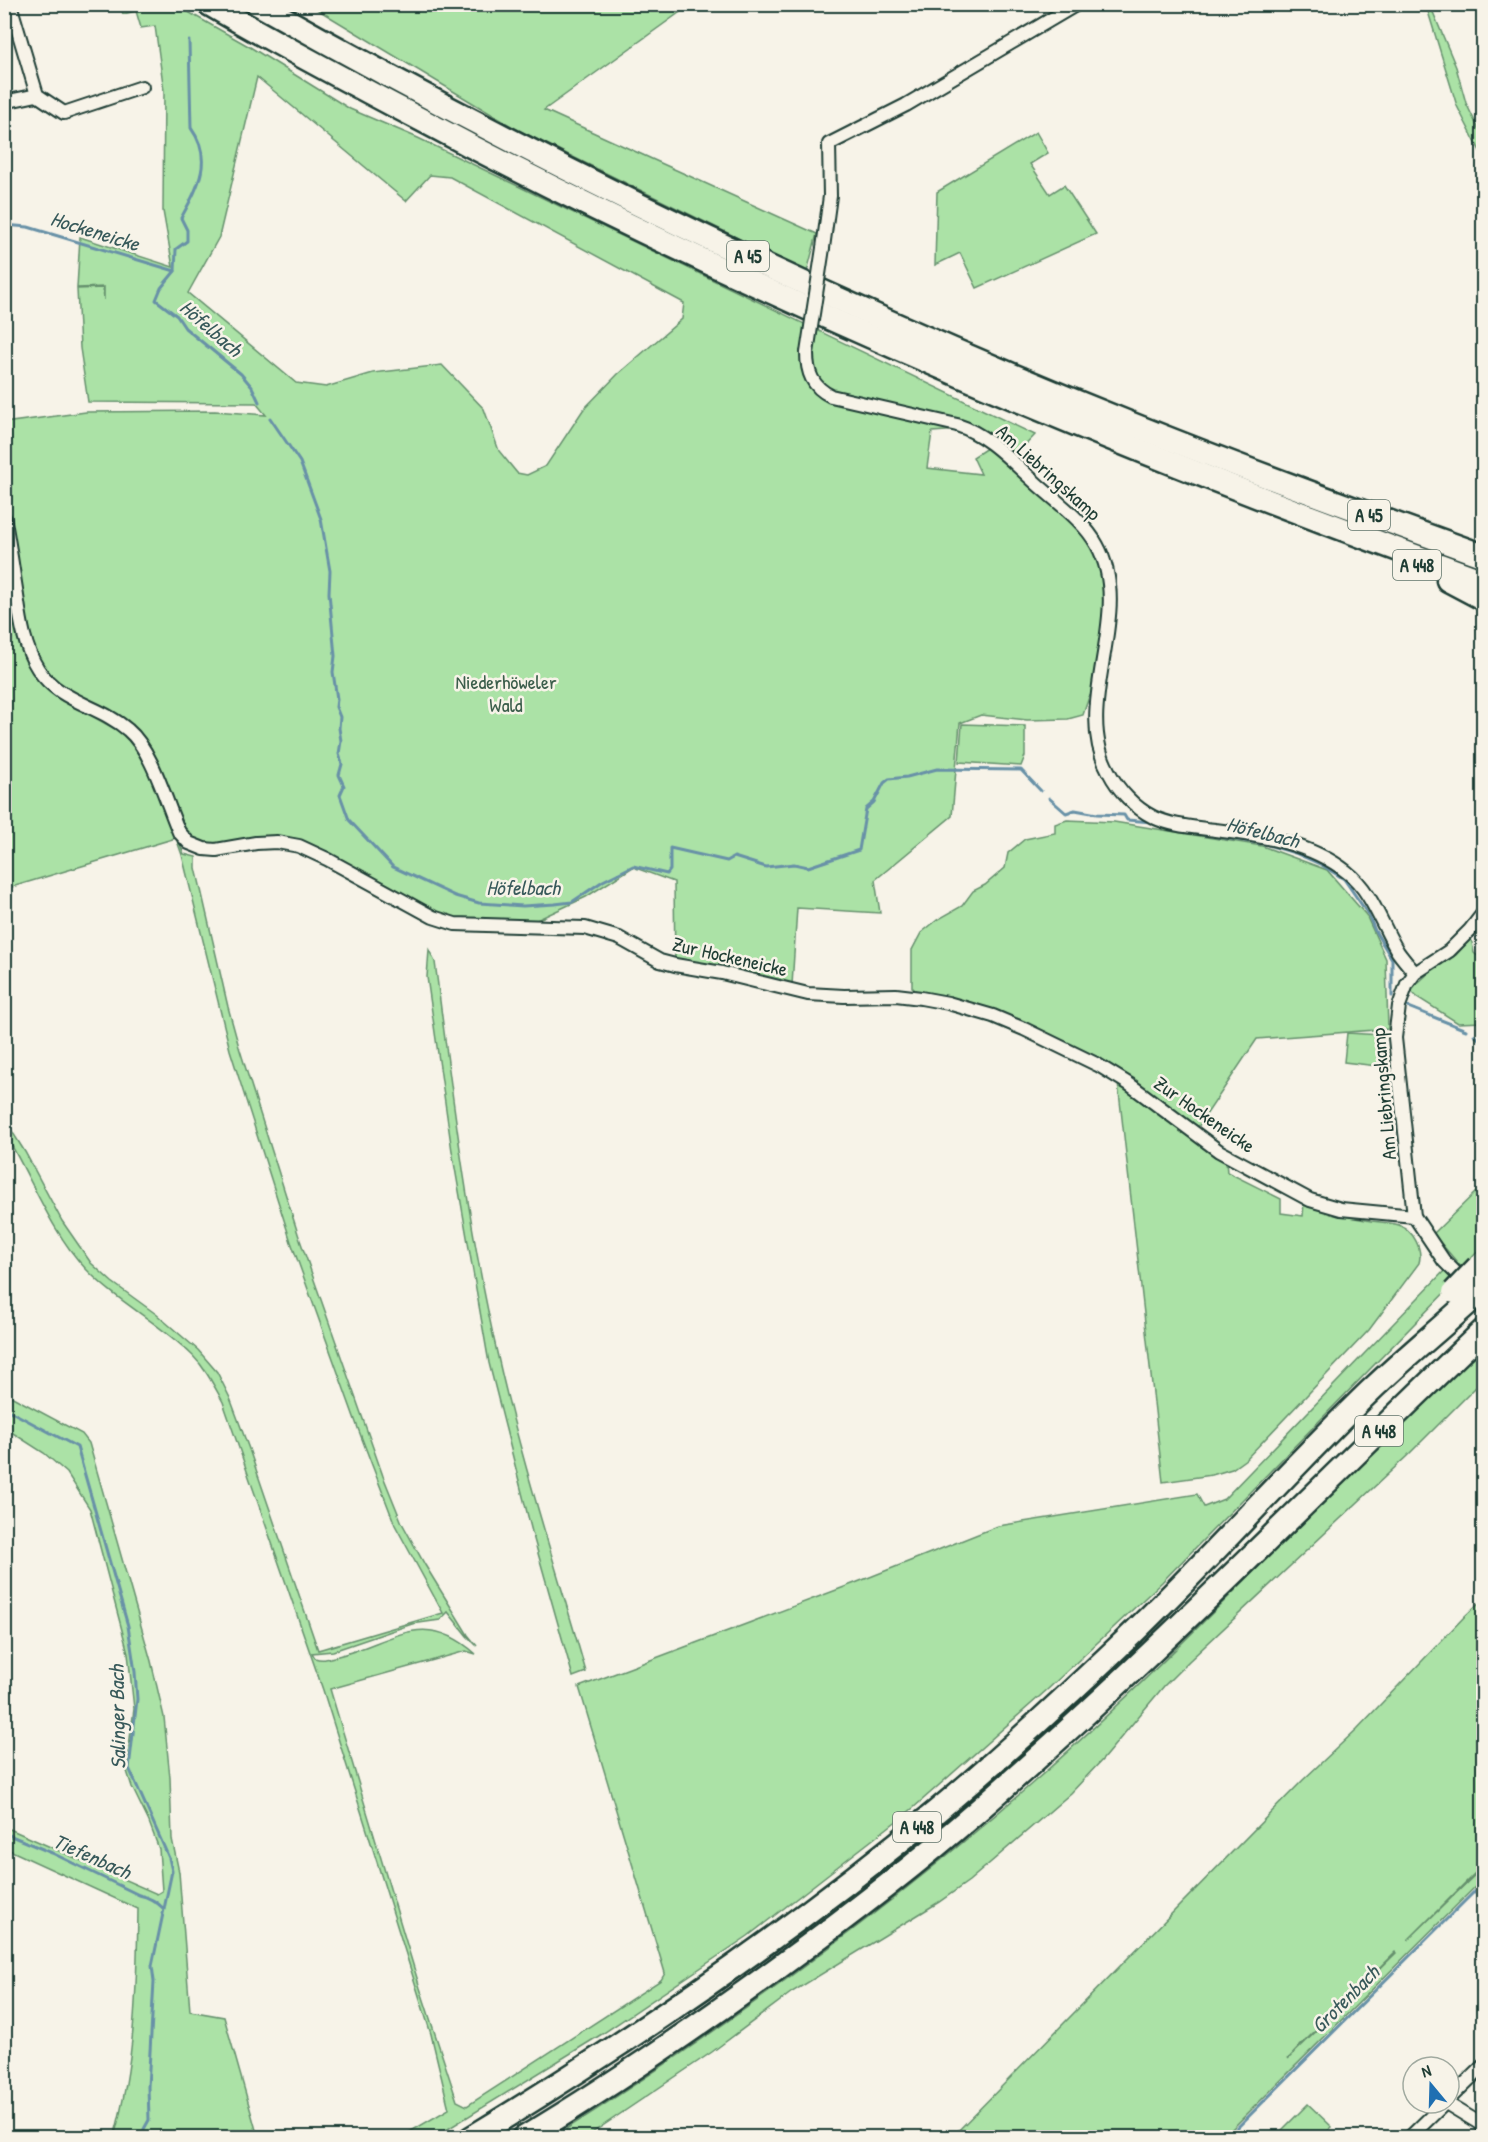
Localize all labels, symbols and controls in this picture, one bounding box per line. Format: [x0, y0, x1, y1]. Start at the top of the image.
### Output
water label: Hockeneicke [47, 204, 144, 259]
road number: A 45 [727, 241, 769, 271]
water label: Höfelbach [174, 293, 249, 364]
street label: Am Liebringskamp [991, 418, 1107, 527]
road number: A 45 [1348, 500, 1390, 530]
road number: A 448 [1393, 550, 1441, 580]
park label: Niederhöweler Wald [455, 668, 557, 718]
water label: Höfelbach [1224, 809, 1303, 855]
water label: Höfelbach [486, 873, 561, 902]
street label: Zur Hockeneicke [670, 930, 790, 982]
street label: Am Liebringskamp [1364, 1027, 1402, 1161]
street label: Zur Hockeneicke [1149, 1069, 1261, 1159]
road number: A 448 [1355, 1416, 1403, 1446]
water label: Salinger Bach [102, 1664, 132, 1769]
road number: A 448 [893, 1812, 941, 1842]
water label: Tiefenbach [49, 1826, 136, 1886]
water label: Grotenbach [1304, 1958, 1386, 2040]
north arrow [1401, 2055, 1461, 2115]
text: N [1419, 2059, 1434, 2083]

